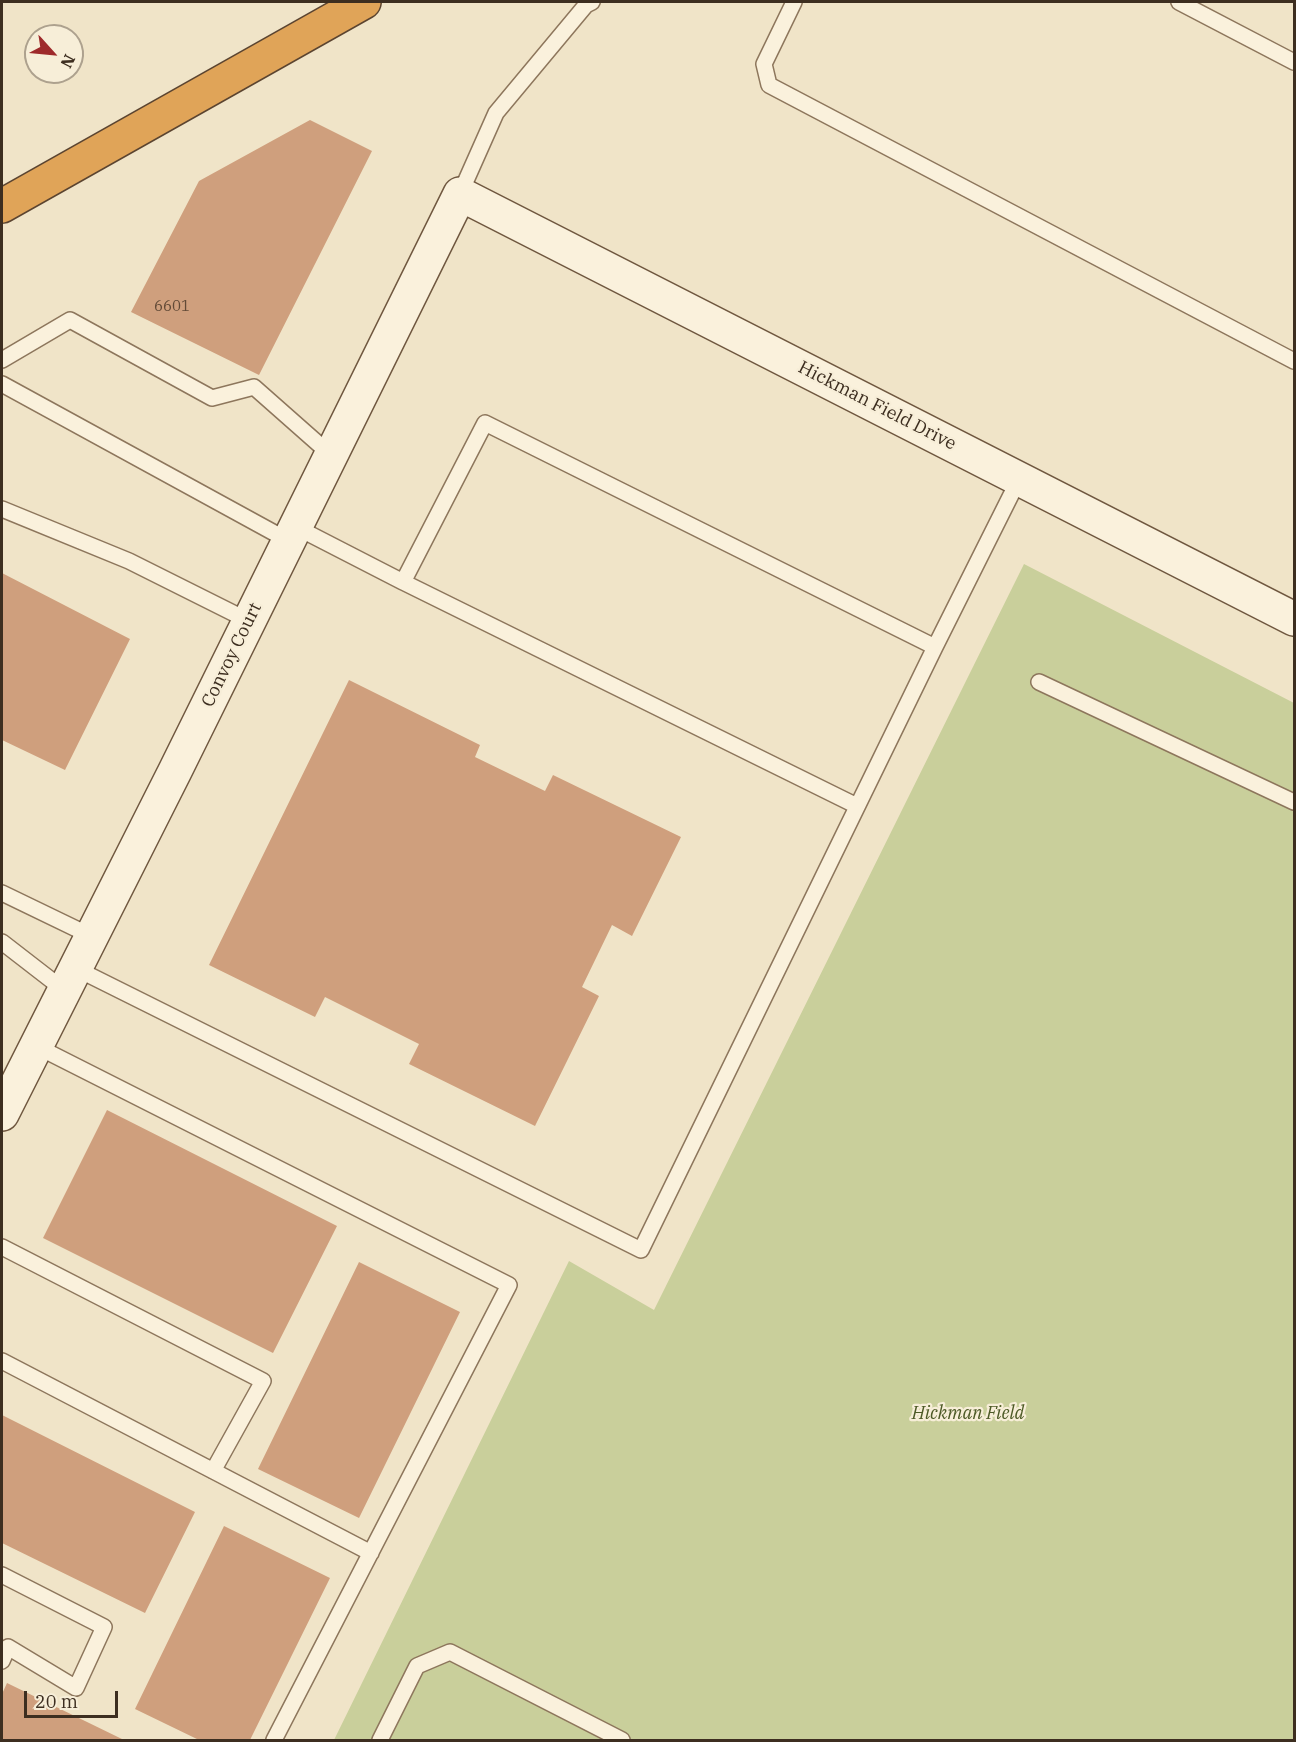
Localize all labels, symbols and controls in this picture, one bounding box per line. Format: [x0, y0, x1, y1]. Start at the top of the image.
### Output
north arrow [24, 24, 84, 84]
text: N [56, 51, 80, 71]
house number: 6601 [154, 298, 190, 316]
street label: Hickman Field Drive [794, 357, 960, 455]
street label: Convoy Court [197, 599, 267, 711]
park label: Hickman Field [912, 1403, 1024, 1425]
scale bar [27, 1679, 122, 1717]
text: 20 m [35, 1690, 78, 1713]

